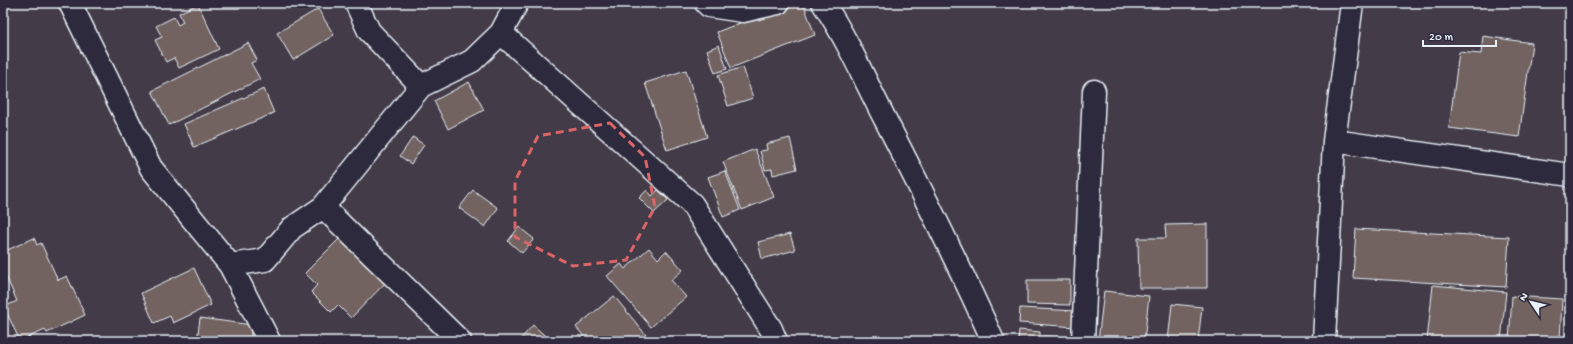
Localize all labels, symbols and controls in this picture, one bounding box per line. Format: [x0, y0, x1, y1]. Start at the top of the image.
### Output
scale bar [1423, 22, 1496, 48]
text: 20 m [1429, 31, 1454, 45]
north arrow [1511, 282, 1551, 322]
text: N [1517, 291, 1531, 304]

